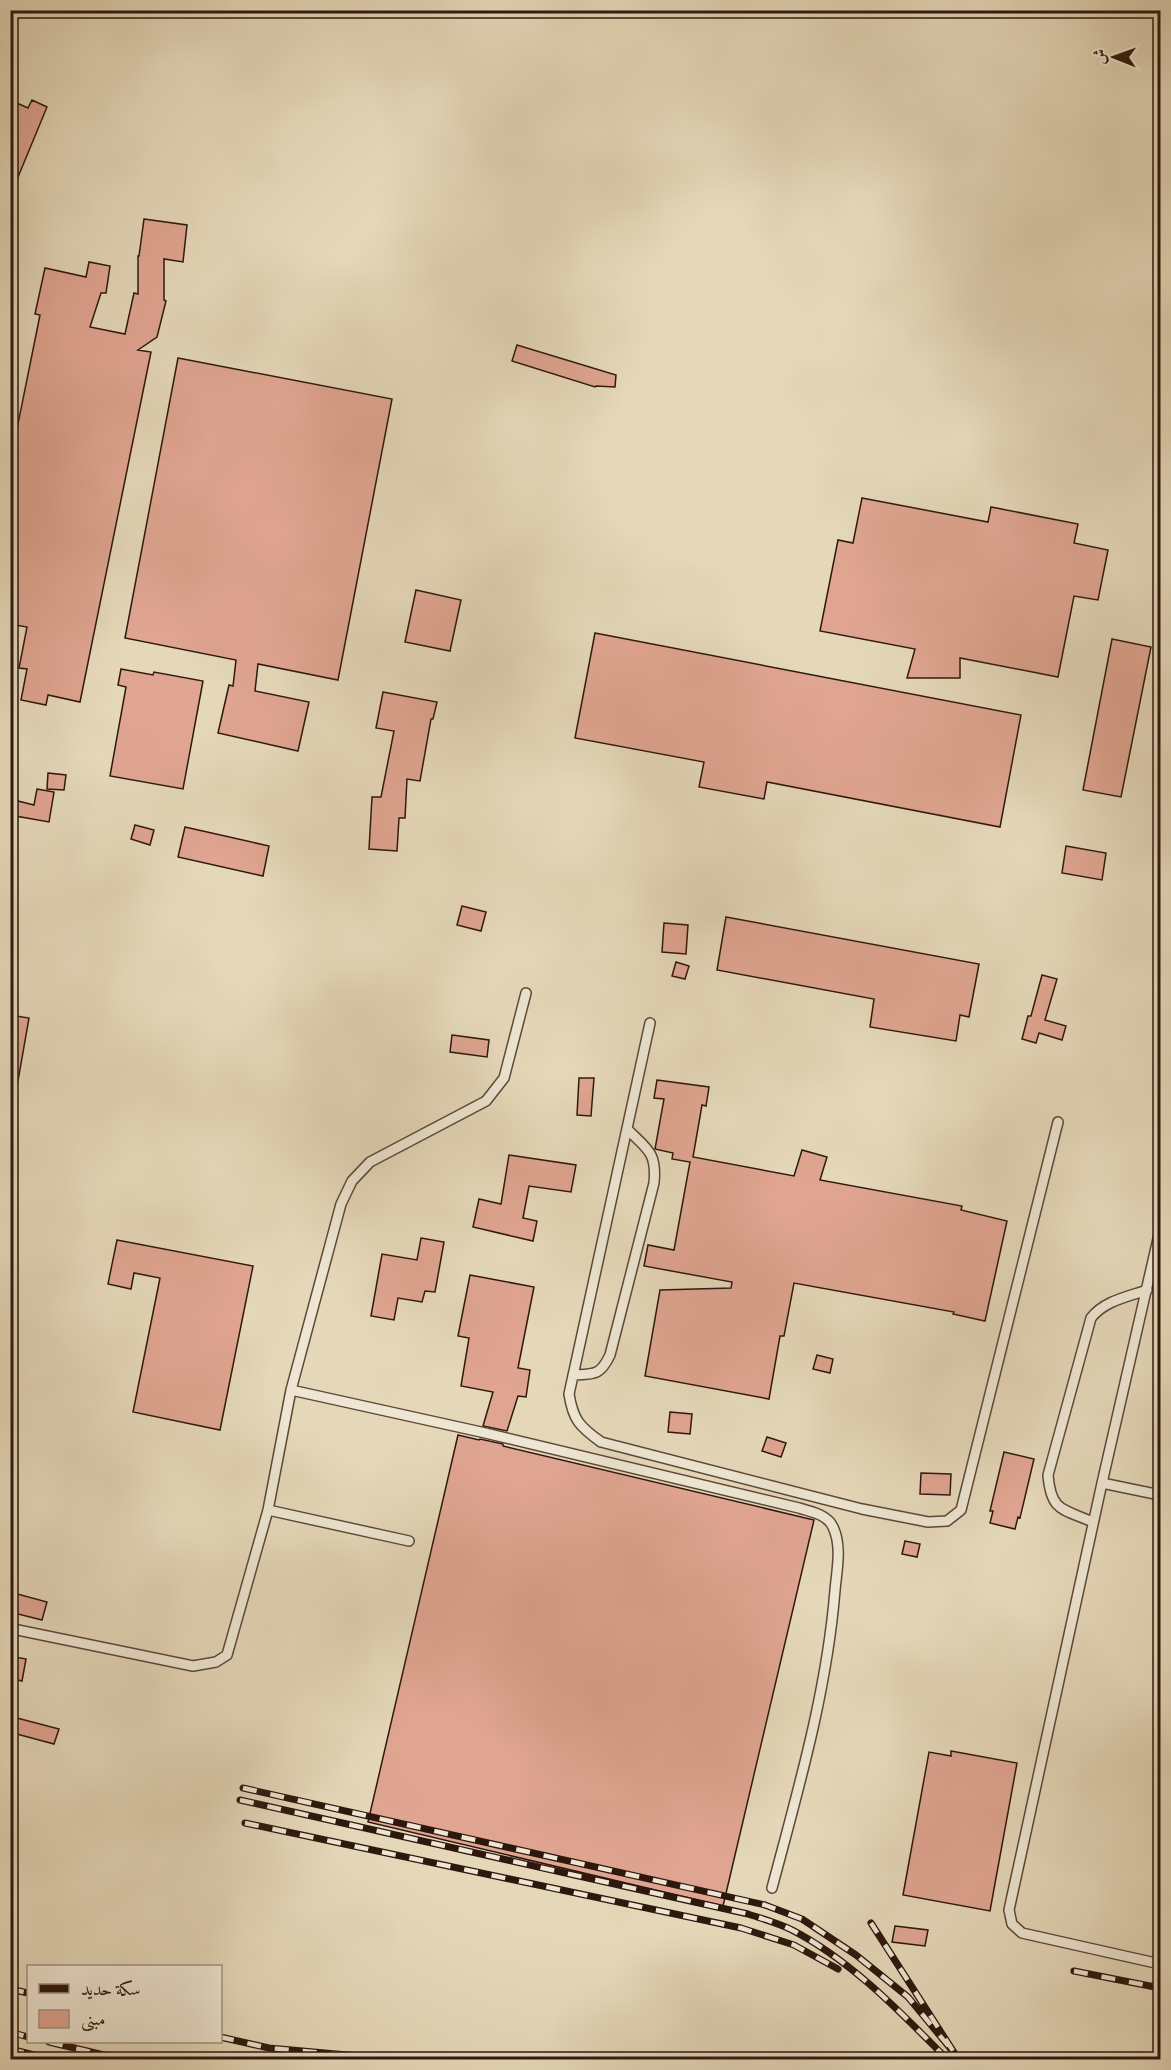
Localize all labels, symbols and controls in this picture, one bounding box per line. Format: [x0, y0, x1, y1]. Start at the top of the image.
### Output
north arrow [1084, 27, 1144, 87]
text: ش [1090, 49, 1110, 65]
legend [27, 1965, 222, 2043]
text: سكة حديد [81, 1978, 140, 2001]
text: مبنى [81, 2008, 106, 2032]

